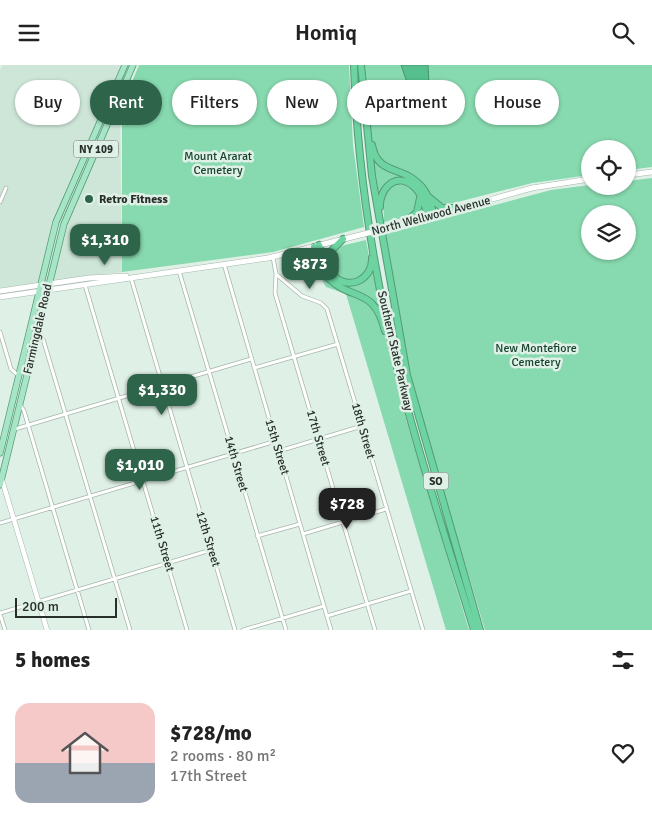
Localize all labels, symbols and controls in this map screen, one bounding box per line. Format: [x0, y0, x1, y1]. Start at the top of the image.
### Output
icon: menu [15, 19, 43, 47]
text: Homiq [295, 19, 357, 46]
icon: search [609, 19, 637, 47]
chip: Buy [15, 80, 80, 125]
chip: Rent [90, 80, 162, 125]
chip: Filters [172, 80, 257, 125]
chip: New [267, 80, 337, 125]
chip: Apartment [347, 80, 465, 125]
chip: House [475, 80, 559, 125]
map controls [581, 140, 636, 260]
button: locate [581, 140, 636, 195]
road number: NY 109 [74, 141, 118, 157]
park label: Mount Ararat Cemetery [184, 149, 252, 178]
place label: Retro Fitness [99, 192, 168, 207]
marker: Retro Fitness [83, 193, 95, 205]
street label: North Wellwood Avenue [370, 193, 492, 239]
button: layers [581, 205, 636, 260]
pin: $1,310 [64, 223, 146, 266]
text: $1,310 [81, 230, 129, 250]
pin: $873 [280, 247, 340, 290]
text: $873 [293, 254, 327, 274]
street label: Farmingdale Road [20, 282, 56, 376]
street label: Southern State Parkway [374, 290, 416, 413]
park label: New Montefiore Cemetery [495, 341, 577, 370]
pin: $1,330 [121, 373, 203, 416]
text: $1,330 [138, 380, 186, 400]
street label: 18th Street [348, 401, 378, 461]
street label: 17th Street [303, 408, 333, 468]
street label: 15th Street [261, 417, 293, 477]
street label: 14th Street [221, 434, 251, 494]
pin: $1,010 [99, 449, 181, 491]
text: $1,010 [116, 455, 164, 475]
road number: SO [424, 473, 448, 489]
pin: $728 [317, 487, 377, 530]
text: $728 [330, 494, 364, 514]
street label: 12th Street [192, 509, 224, 569]
street label: 11th Street [146, 514, 178, 574]
scale bar [15, 595, 118, 618]
text: 200 m [22, 598, 59, 615]
icon: filters [609, 646, 637, 674]
text: 5 homes [15, 647, 90, 673]
text: $728/mo [170, 720, 252, 746]
icon: home [55, 723, 115, 783]
icon: heart [609, 739, 637, 767]
text: 2 rooms · 80 m² [170, 746, 276, 766]
text: 17th Street [170, 766, 247, 786]

